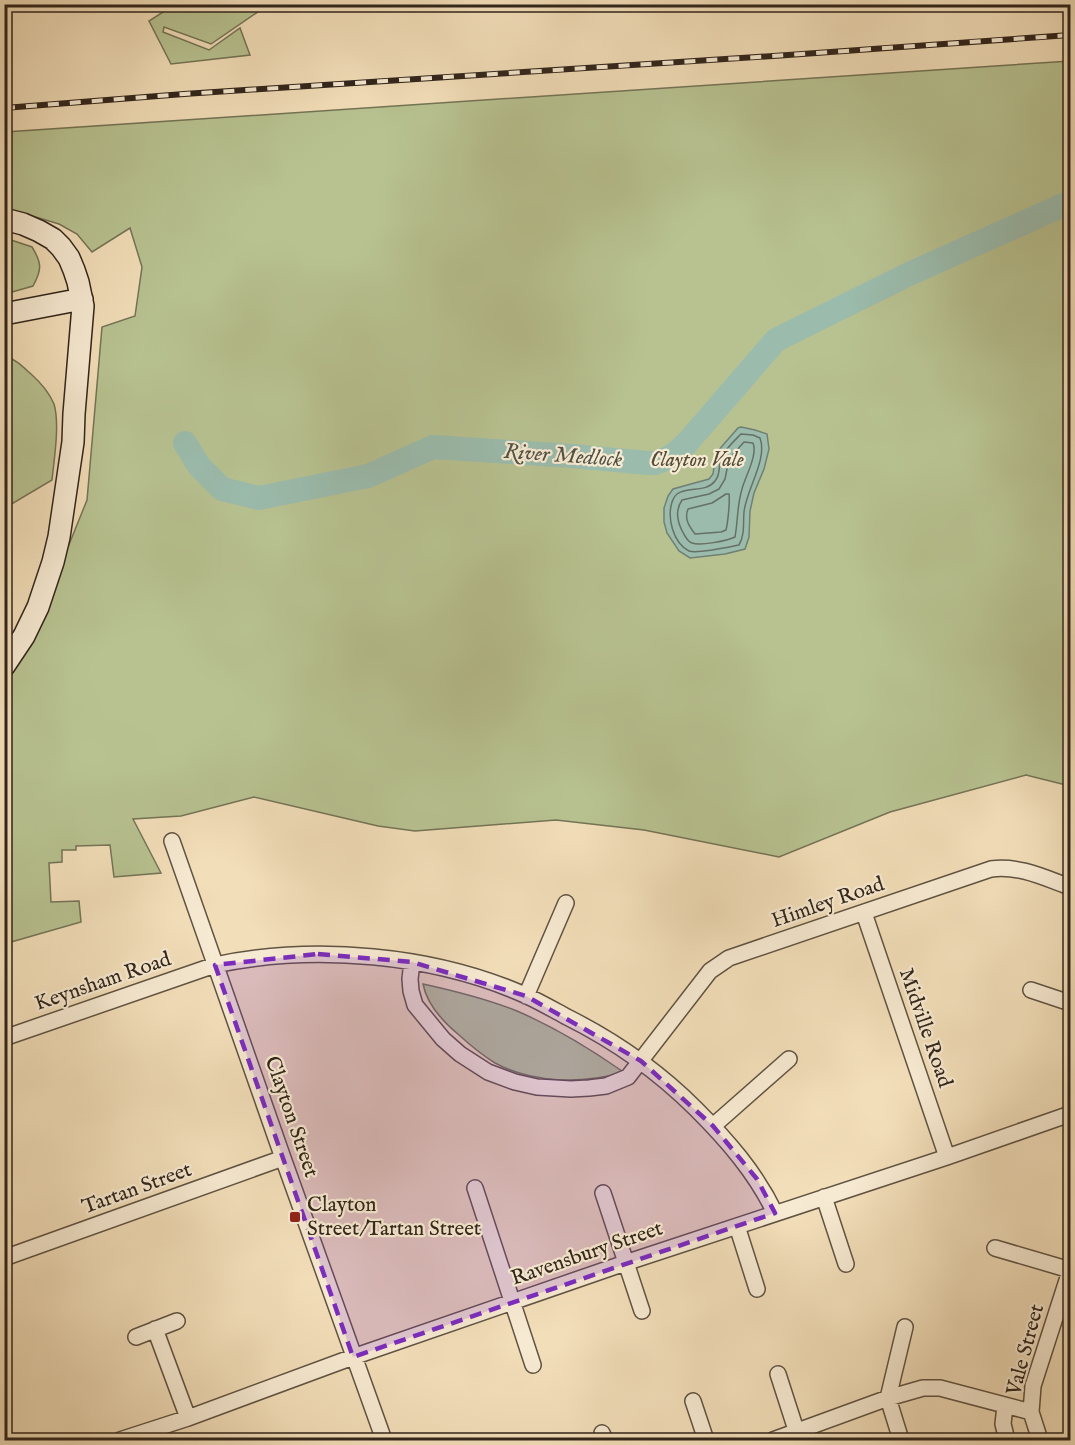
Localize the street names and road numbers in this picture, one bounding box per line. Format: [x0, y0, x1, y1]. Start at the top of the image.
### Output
street label: Himley Road [768, 871, 889, 935]
street label: Keynsham Road [31, 946, 175, 1018]
street label: Midville Road [892, 965, 958, 1092]
street label: Clayton Street [258, 1053, 324, 1181]
street label: Tartan Street [78, 1157, 196, 1221]
street label: Ravensbury Street [507, 1215, 667, 1293]
street label: Vale Street [1001, 1301, 1051, 1400]

